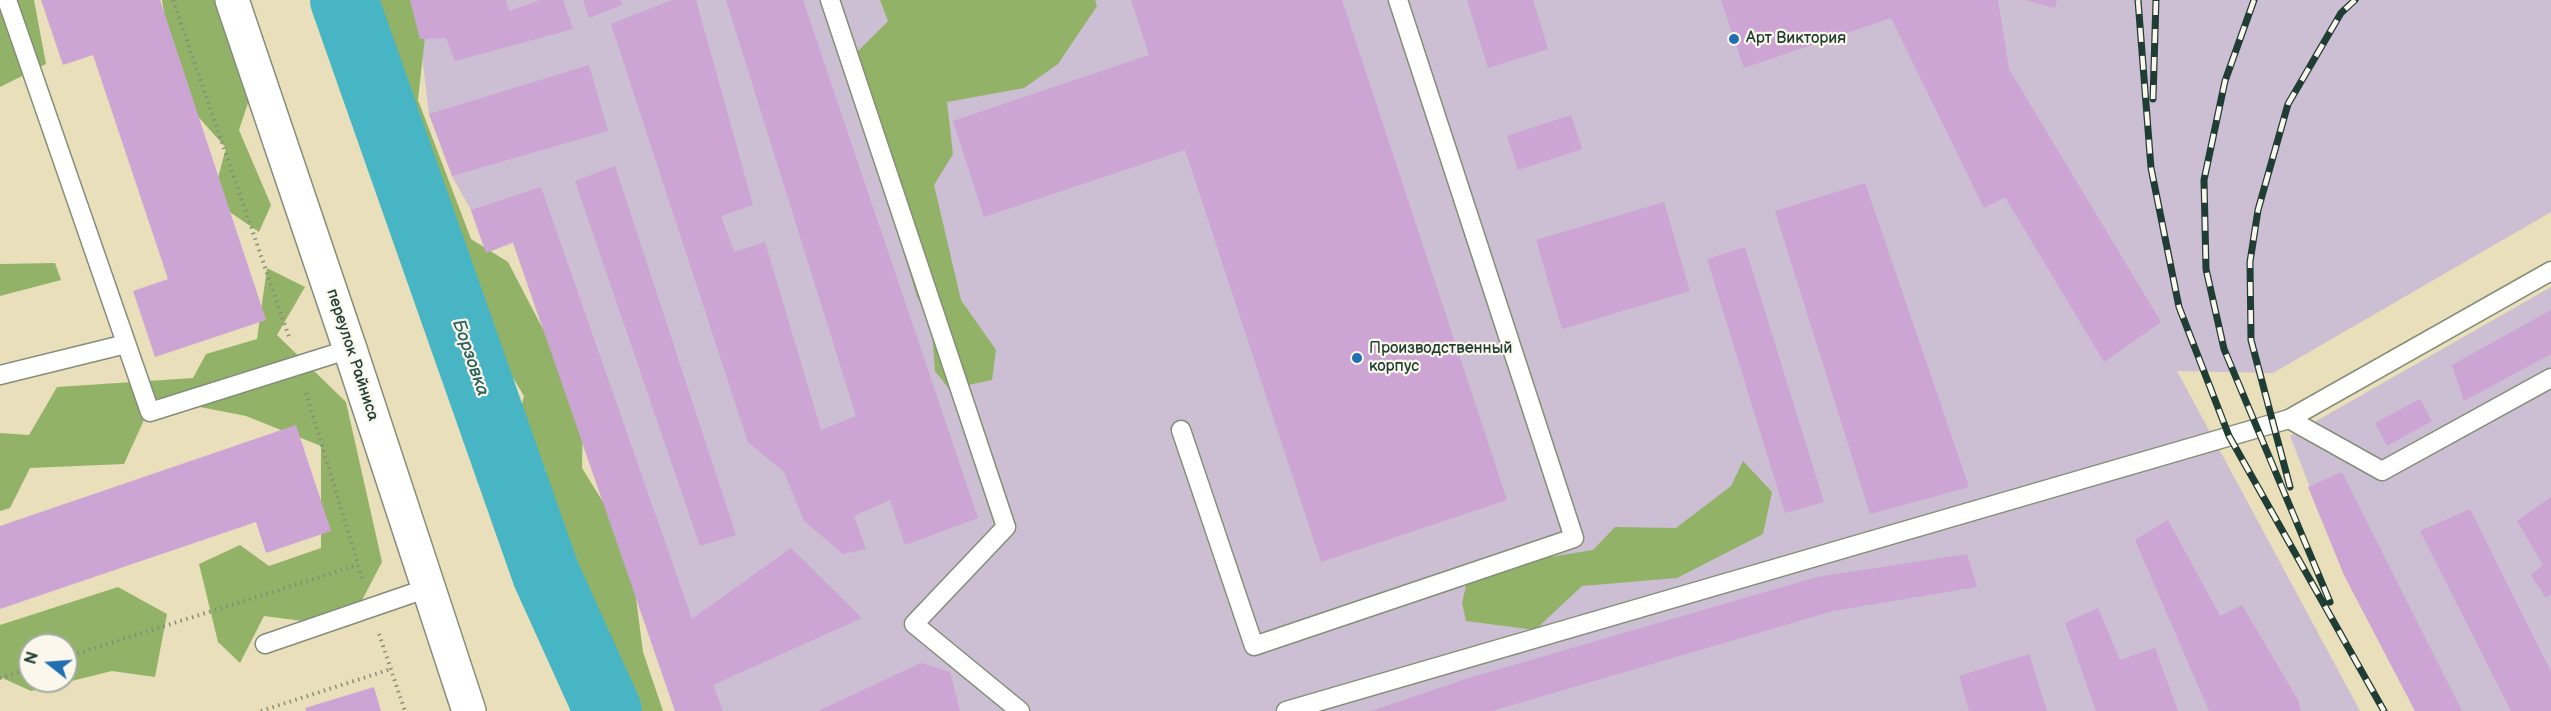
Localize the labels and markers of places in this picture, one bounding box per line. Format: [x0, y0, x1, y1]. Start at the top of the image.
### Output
place label: Арт Виктория [1746, 29, 1846, 49]
marker: Арт Виктория [1727, 32, 1741, 46]
place label: Производственный корпус [1369, 339, 1512, 377]
marker: Производственный корпус [1350, 351, 1364, 365]

